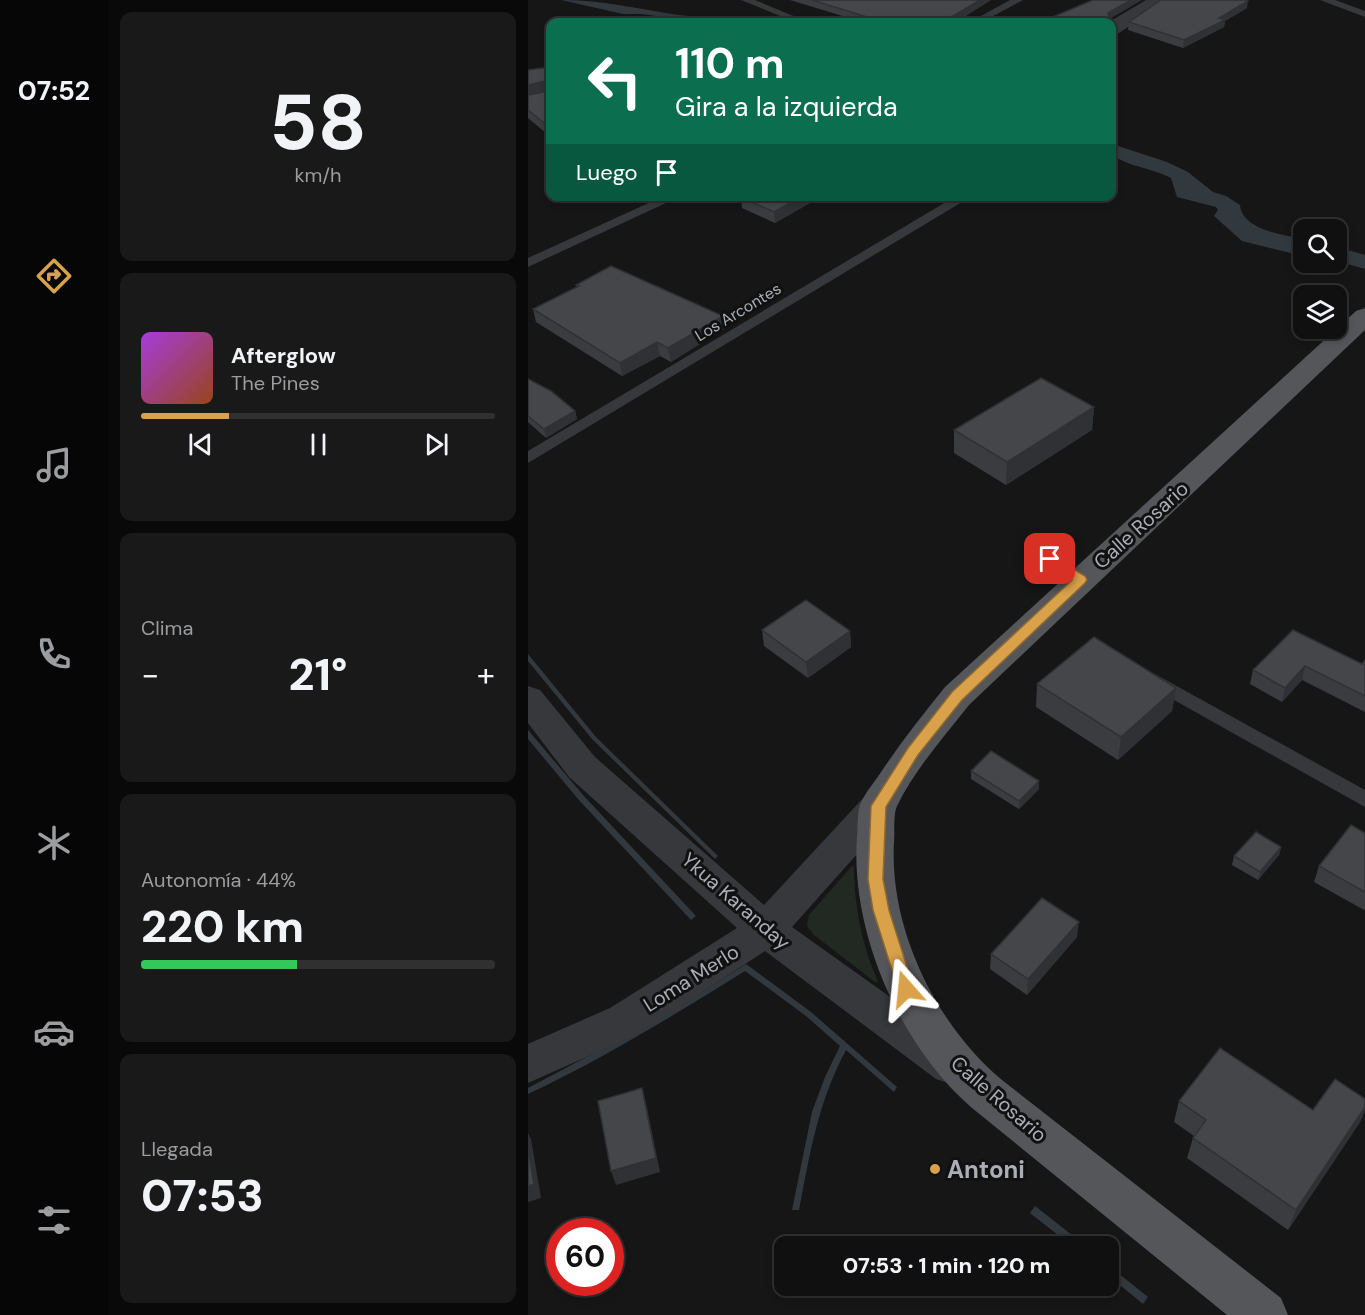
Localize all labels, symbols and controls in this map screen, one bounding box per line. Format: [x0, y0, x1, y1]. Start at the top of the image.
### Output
text: 110 m [675, 36, 785, 91]
icon: left [576, 42, 654, 120]
text: 58 [269, 72, 367, 173]
text: 07:52 [18, 73, 90, 108]
text: Gira a la izquierda [675, 89, 898, 124]
icon: arrive [650, 156, 683, 189]
text: Luego [576, 158, 638, 187]
text: km/h [294, 162, 342, 188]
map controls [1293, 219, 1347, 339]
button: search [1293, 219, 1347, 273]
icon: directions [33, 255, 75, 297]
street label: Los Arcontes [691, 278, 785, 346]
button: layers [1293, 285, 1347, 339]
text: Afterglow [231, 341, 336, 370]
text: The Pines [231, 370, 320, 396]
icon: previous [184, 428, 217, 461]
icon: pause [302, 428, 335, 461]
icon: next [420, 428, 453, 461]
icon: music [33, 444, 75, 486]
street label: Calle Rosario [1088, 476, 1194, 574]
pin [1024, 533, 1075, 584]
icon: arrive [1033, 542, 1066, 575]
text: Clima [141, 615, 193, 641]
icon: phone [33, 633, 75, 675]
text: 21° [288, 645, 348, 704]
text: − [141, 653, 159, 696]
text: + [477, 653, 495, 696]
icon: climate [33, 822, 75, 864]
street label: Ykua Karanday [676, 847, 796, 955]
text: Autonomía · 44% [141, 867, 296, 893]
text: 220 km [141, 897, 304, 956]
street label: Loma Merlo [638, 938, 744, 1018]
position arrow [874, 957, 938, 1021]
icon: car [33, 1011, 75, 1053]
street label: Calle Rosario [946, 1050, 1052, 1148]
text: Llegada [141, 1136, 213, 1162]
place label: Antoni [947, 1154, 1025, 1185]
marker: Antoni [928, 1162, 942, 1176]
text: 07:53 [141, 1166, 264, 1225]
icon: filters [33, 1199, 75, 1241]
speed limit sign: 60 [546, 1218, 624, 1296]
text: 07:53 · 1 min · 120 m [843, 1251, 1050, 1280]

